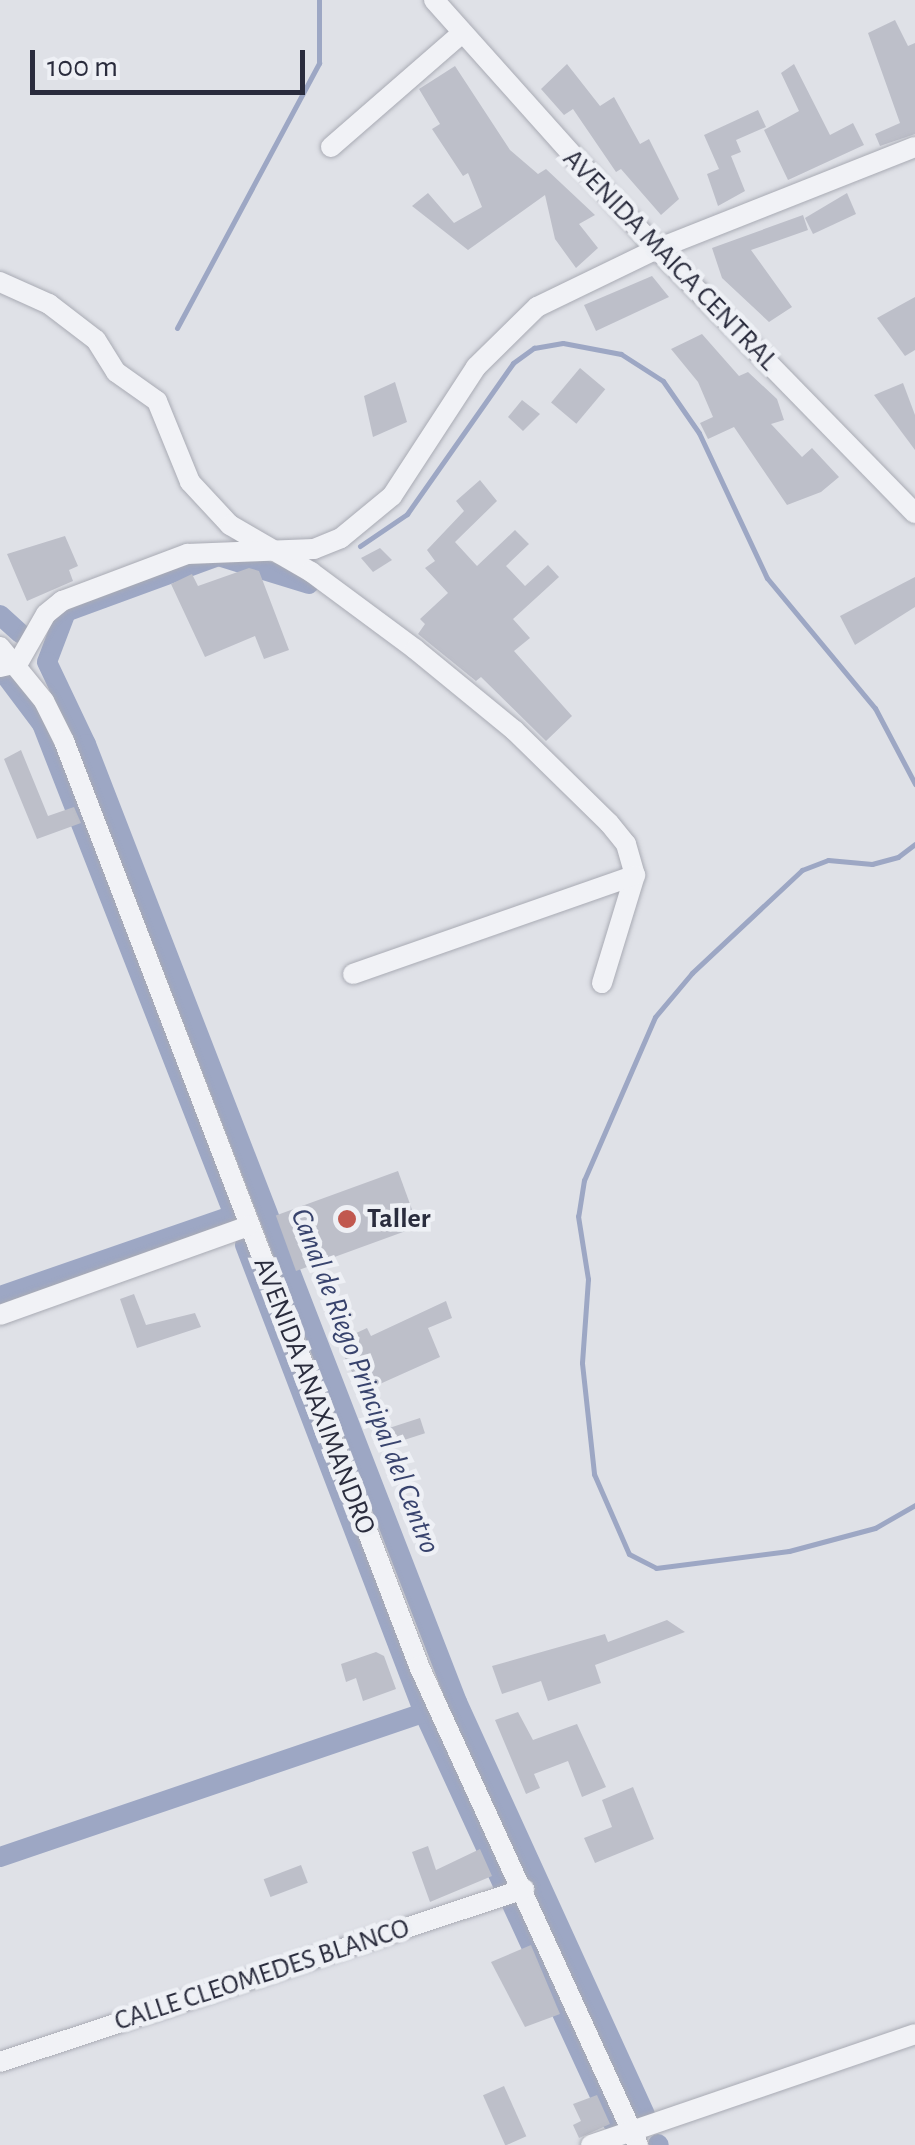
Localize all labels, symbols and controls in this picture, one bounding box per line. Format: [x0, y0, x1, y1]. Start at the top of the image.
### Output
scale bar [35, 30, 310, 92]
text: 100 m [47, 52, 118, 82]
street label: AVENIDA MAICA CENTRAL [556, 142, 784, 378]
place label: Taller [367, 1202, 430, 1236]
water label: Canal de Riego Principal del Centro [282, 1203, 448, 1559]
marker: Taller [336, 1208, 358, 1230]
street label: AVENIDA ANAXIMANDRO [246, 1253, 382, 1539]
street label: CALLE CLEOMEDES BLANCO [110, 1911, 414, 2039]

